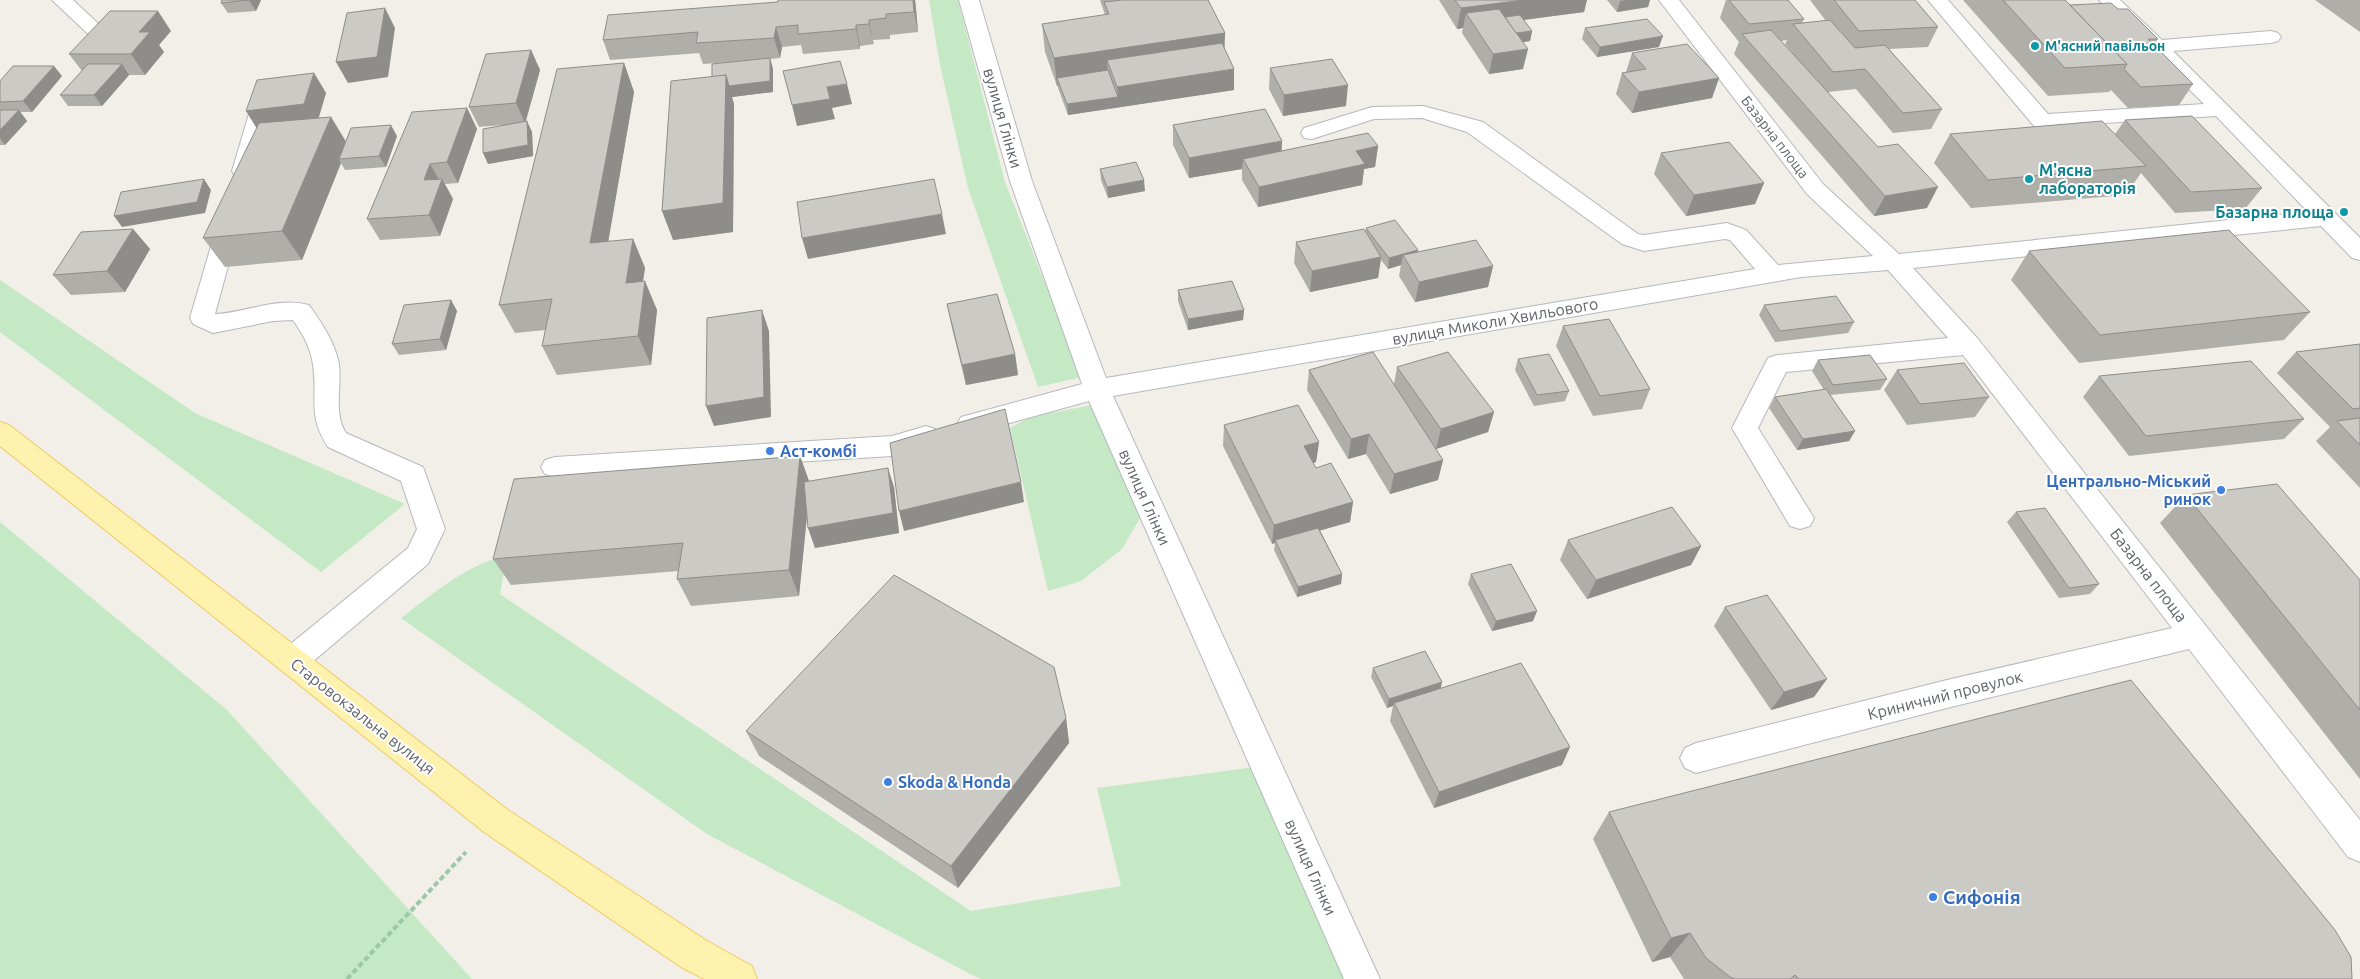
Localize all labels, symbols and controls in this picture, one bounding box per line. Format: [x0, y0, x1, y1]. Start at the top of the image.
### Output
place label: М'ясний павільон [2045, 38, 2165, 54]
marker: М'ясний павільон [2029, 40, 2041, 52]
street label: вулиця Глінки [980, 66, 1026, 170]
street label: Базарна площа [1738, 93, 1812, 181]
place label: М'ясна лабораторія [2039, 161, 2136, 197]
marker: М'ясна лабораторія [2023, 173, 2035, 185]
place label: Базарна площа [2215, 203, 2334, 221]
marker: Базарна площа [2338, 206, 2350, 218]
street label: вулиця Миколи Хвильового [1391, 294, 1599, 348]
place label: Аст-комбі [780, 442, 857, 460]
marker: Аст-комбі [764, 445, 776, 457]
street label: вулиця Глінки [1116, 446, 1174, 548]
place label: Центрально-Міський ринок [2046, 472, 2211, 508]
marker: Центрально-Міський ринок [2215, 484, 2227, 496]
street label: Базарна площа [2107, 525, 2191, 625]
street label: Старовокзальна вулиця [287, 654, 439, 778]
street label: Криничний провулок [1866, 667, 2024, 723]
place label: Skoda & Honda [898, 773, 1011, 791]
marker: Skoda & Honda [882, 776, 894, 788]
street label: вулиця Глінки [1282, 816, 1340, 918]
place label: Сифонія [1943, 886, 2021, 908]
marker: Сифонія [1927, 891, 1939, 903]

